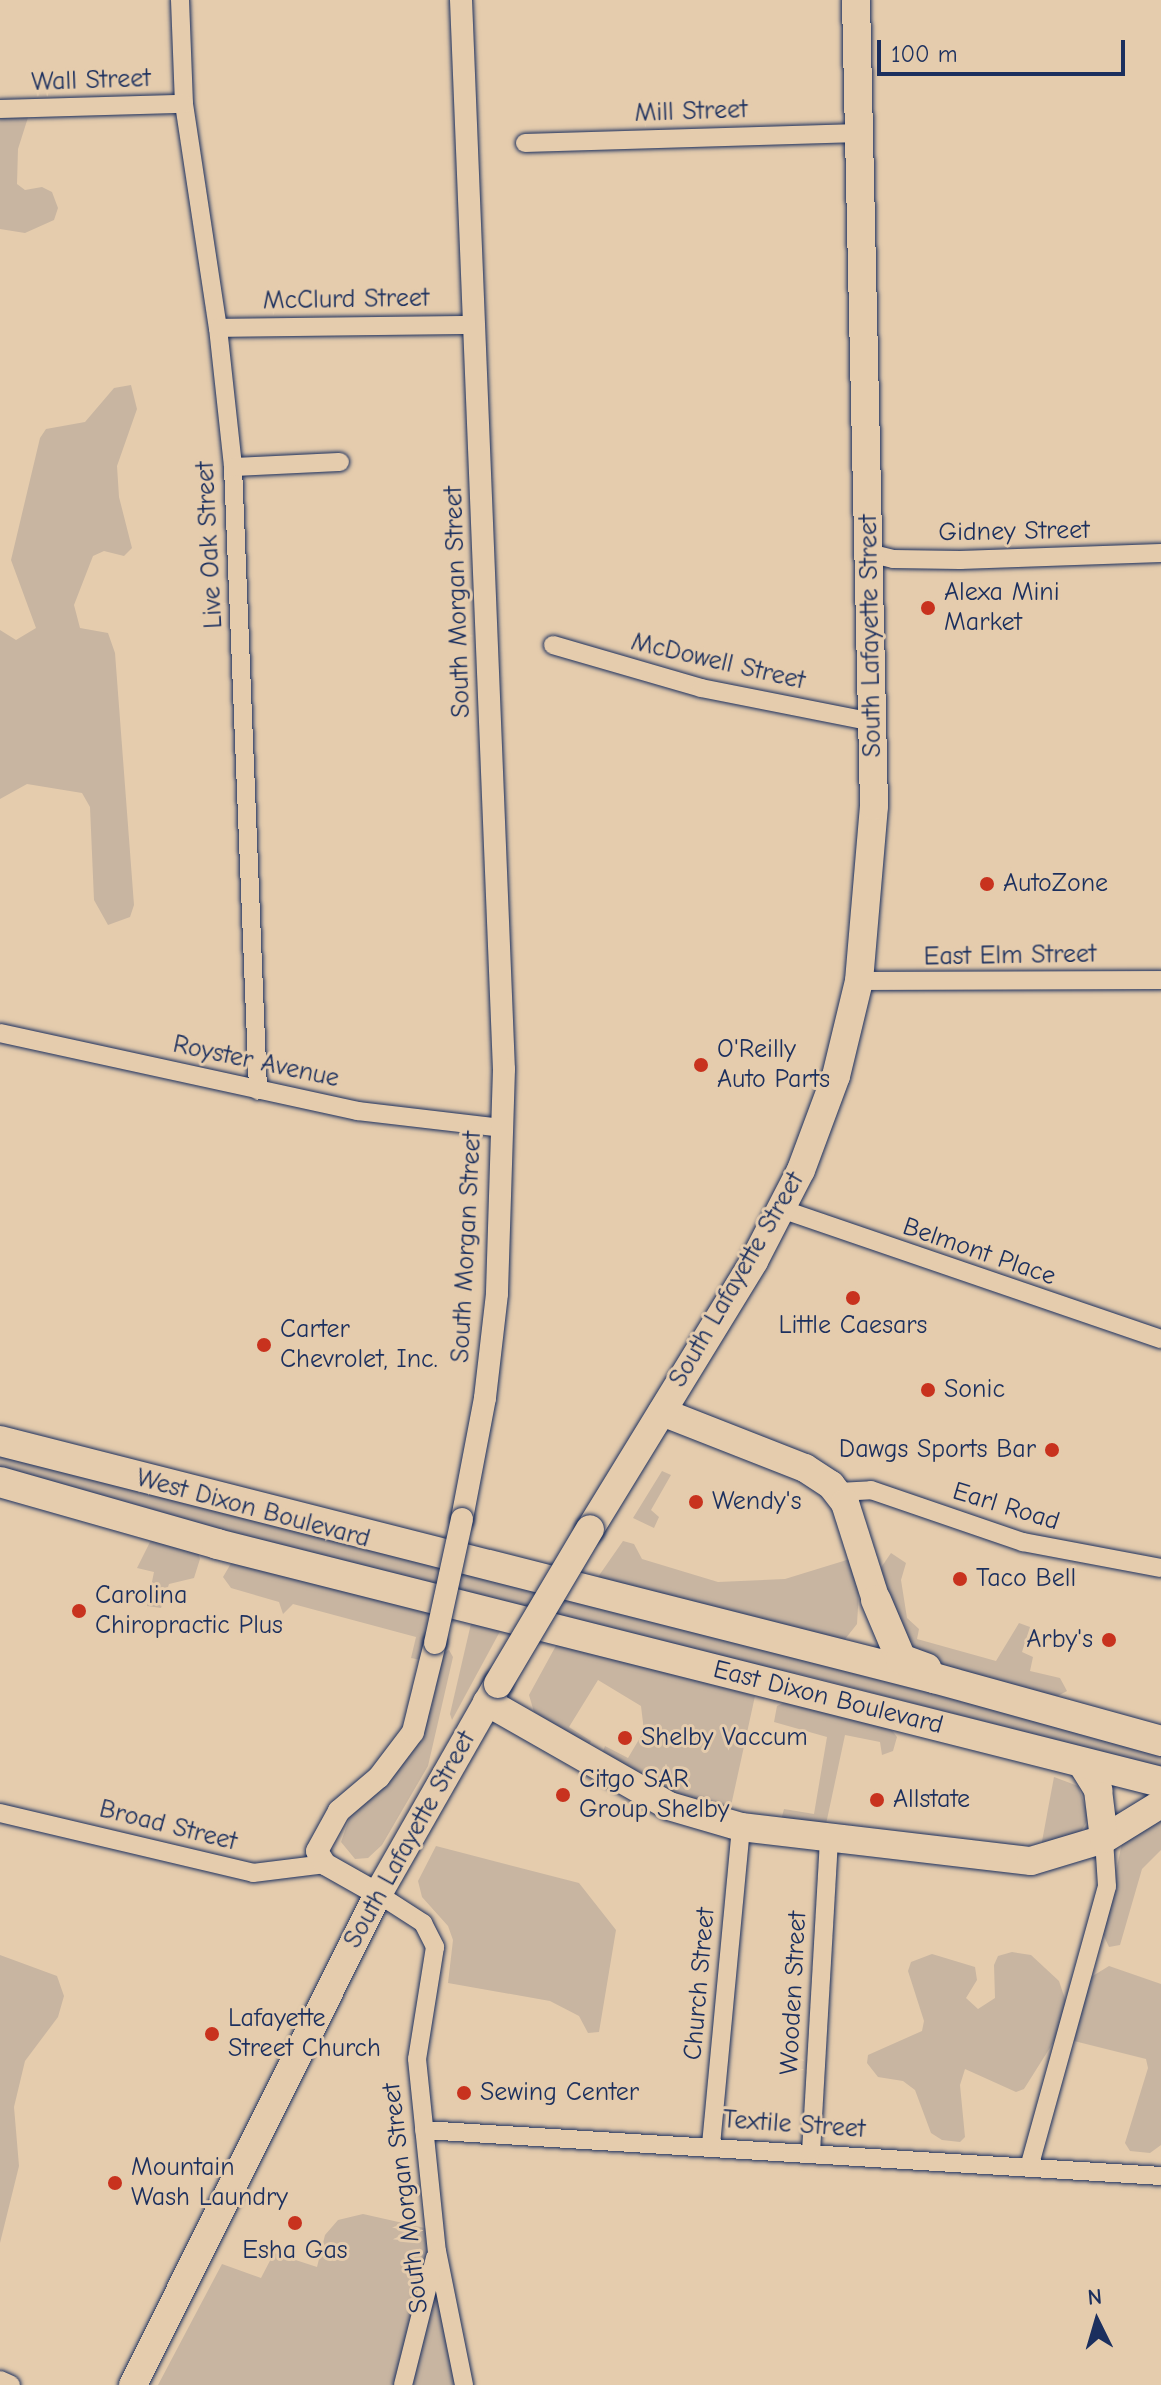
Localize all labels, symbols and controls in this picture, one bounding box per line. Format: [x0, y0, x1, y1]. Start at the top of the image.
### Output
scale bar [881, 24, 1129, 74]
text: 100 m [891, 40, 958, 68]
street label: Wall Street [31, 63, 151, 99]
street label: Mill Street [634, 94, 748, 130]
street label: McClurd Street [263, 283, 429, 317]
street label: Live Oak Street [190, 461, 230, 629]
street label: South Morgan Street [438, 486, 478, 718]
street label: South Lafayette Street [853, 514, 889, 758]
street label: Gidney Street [938, 515, 1090, 549]
place label: Alexa Mini Market [944, 577, 1060, 638]
marker: Alexa Mini Market [919, 599, 937, 617]
street label: McDowell Street [628, 627, 808, 697]
place label: AutoZone [1003, 868, 1108, 900]
marker: AutoZone [978, 875, 996, 893]
street label: East Elm Street [923, 939, 1097, 973]
street label: Royster Avenue [170, 1029, 342, 1095]
place label: O'Reilly Auto Parts [717, 1034, 830, 1096]
marker: O'Reilly Auto Parts [692, 1056, 710, 1074]
street label: South Morgan Street [445, 1130, 489, 1364]
street label: South Lafayette Street [663, 1167, 811, 1393]
street label: Belmont Place [898, 1211, 1060, 1293]
marker: Little Caesars [844, 1289, 862, 1307]
place label: Little Caesars [779, 1310, 927, 1342]
place label: Carter Chevrolet, Inc. [280, 1314, 438, 1376]
marker: Carter Chevrolet, Inc. [255, 1336, 273, 1354]
place label: Sonic [944, 1374, 1005, 1406]
marker: Sonic [919, 1381, 937, 1399]
place label: Dawgs Sports Bar [839, 1434, 1036, 1466]
marker: Dawgs Sports Bar [1043, 1441, 1061, 1459]
street label: West Dixon Boulevard [133, 1463, 373, 1555]
street label: Earl Road [949, 1476, 1063, 1538]
place label: Wendy's [712, 1486, 801, 1518]
marker: Wendy's [687, 1493, 705, 1511]
place label: Taco Bell [976, 1563, 1076, 1595]
marker: Taco Bell [951, 1570, 969, 1588]
place label: Carolina Chiropractic Plus [95, 1580, 283, 1642]
marker: Carolina Chiropractic Plus [70, 1602, 88, 1620]
place label: Arby's [1026, 1624, 1093, 1656]
marker: Arby's [1100, 1631, 1118, 1649]
street label: East Dixon Boulevard [710, 1654, 946, 1742]
place label: Shelby Vaccum [641, 1722, 808, 1754]
street label: South Lafayette Street [337, 1726, 483, 1954]
marker: Shelby Vaccum [616, 1729, 634, 1747]
place label: Citgo SAR Group Shelby [579, 1764, 729, 1826]
place label: Allstate [893, 1784, 970, 1816]
marker: Citgo SAR Group Shelby [554, 1786, 572, 1804]
marker: Allstate [868, 1791, 886, 1809]
street label: Broad Street [96, 1794, 240, 1858]
street label: Church Street [678, 1906, 722, 2062]
street label: Wooden Street [774, 1910, 814, 2076]
place label: Lafayette Street Church [228, 2003, 381, 2064]
marker: Lafayette Street Church [203, 2025, 221, 2043]
place label: Sewing Center [480, 2077, 639, 2109]
street label: South Morgan Street [376, 2081, 436, 2315]
marker: Sewing Center [455, 2084, 473, 2102]
street label: Textile Street [722, 2104, 866, 2146]
place label: Mountain Wash Laundry [131, 2152, 288, 2214]
marker: Mountain Wash Laundry [106, 2174, 124, 2192]
marker: Esha Gas [286, 2214, 304, 2232]
place label: Esha Gas [242, 2235, 348, 2267]
north arrow [1057, 2281, 1137, 2361]
text: N [1087, 2284, 1103, 2311]

